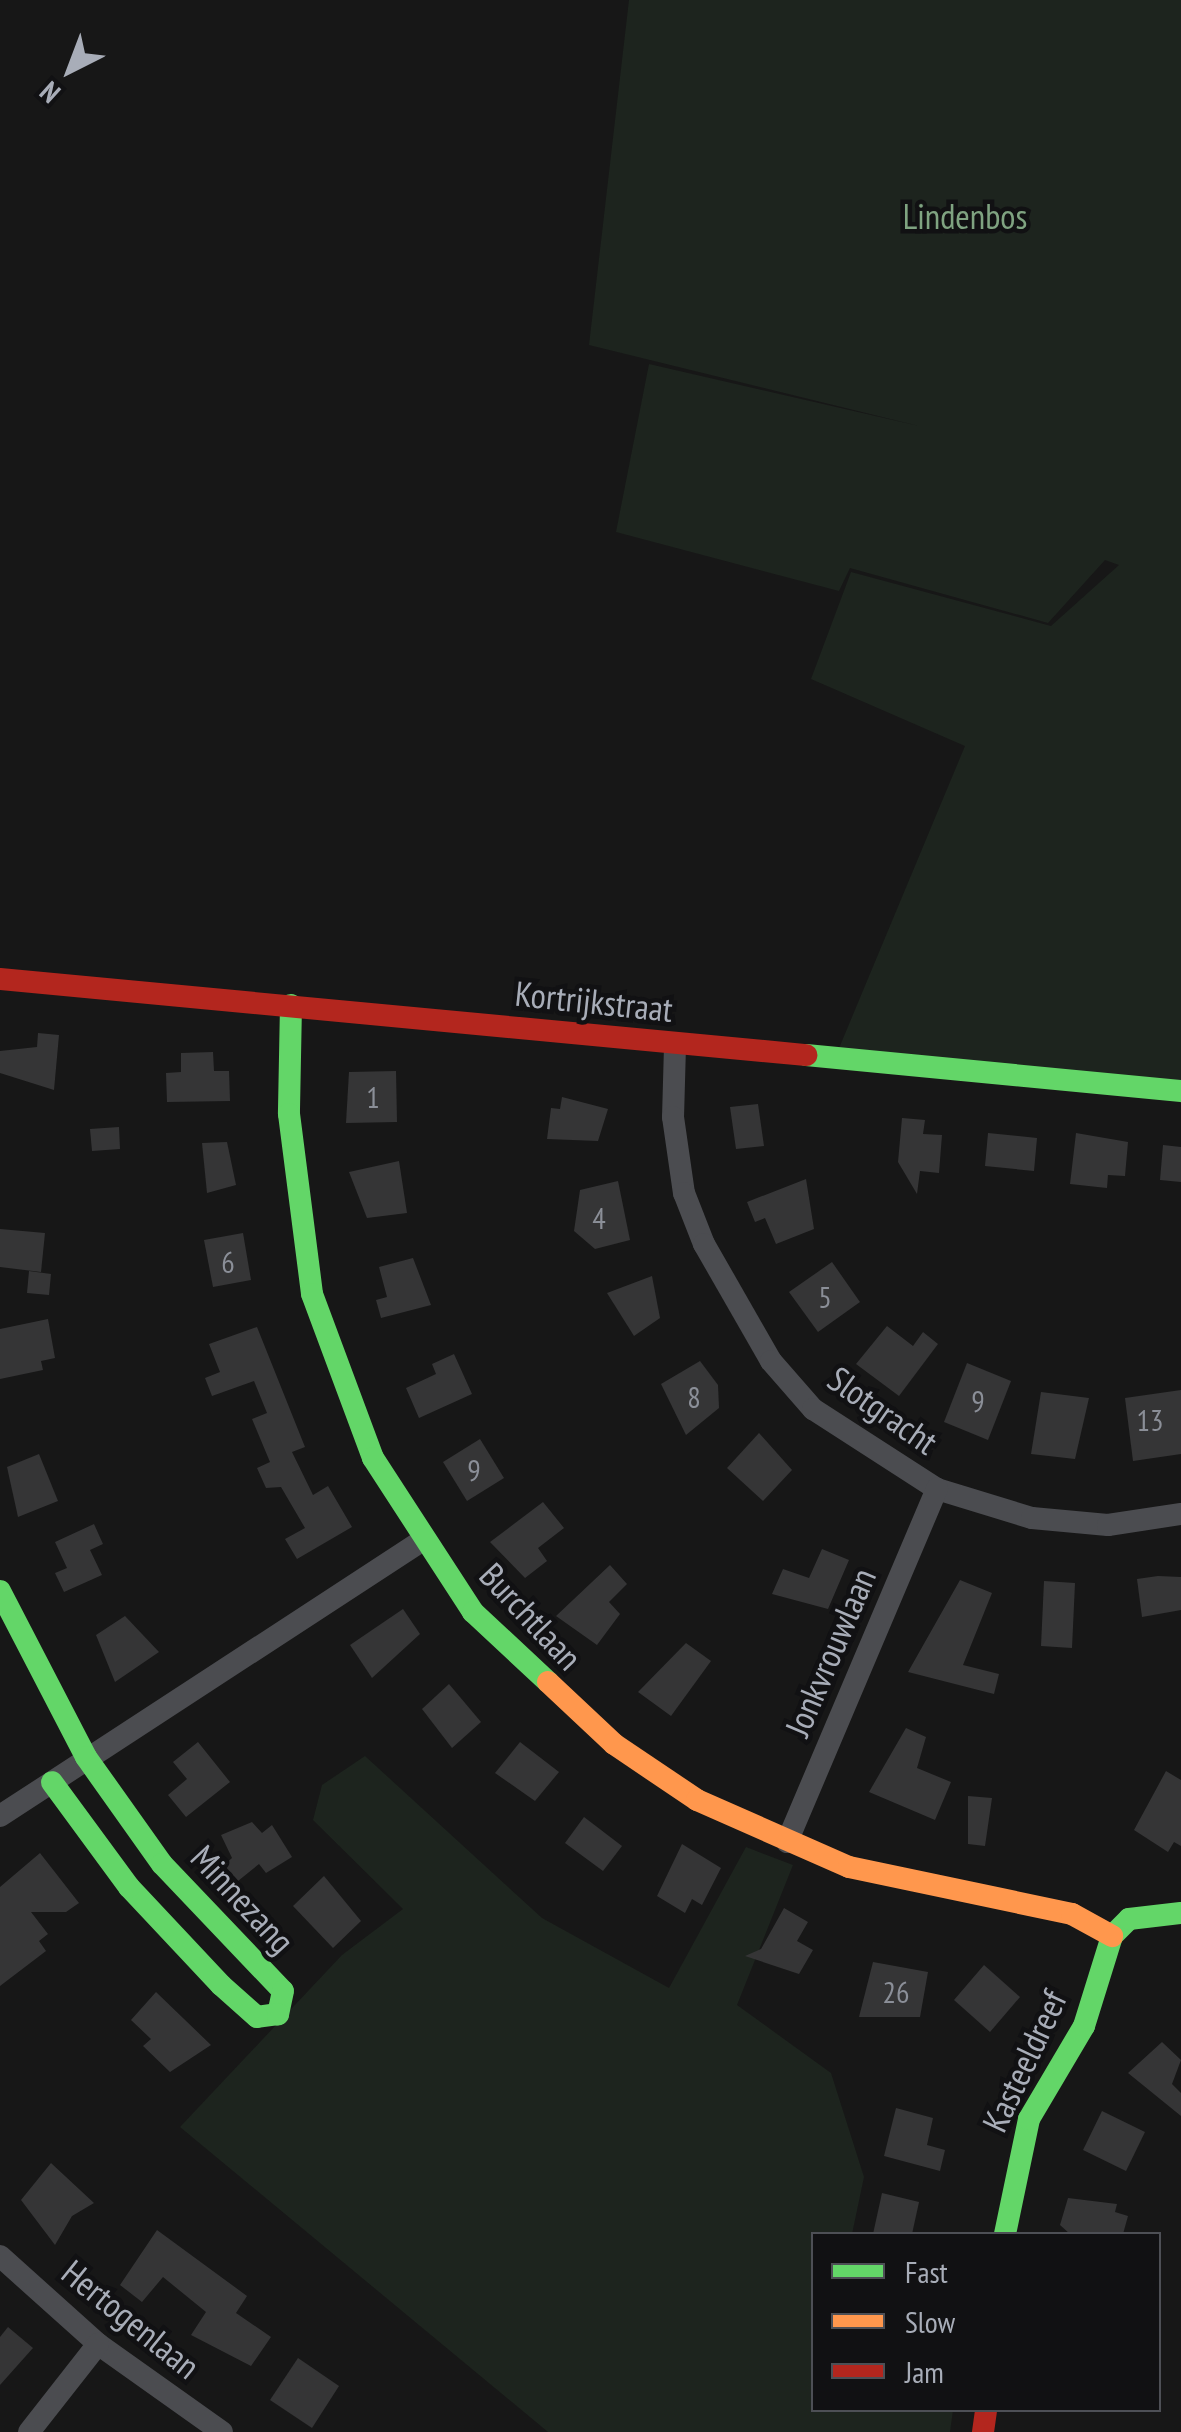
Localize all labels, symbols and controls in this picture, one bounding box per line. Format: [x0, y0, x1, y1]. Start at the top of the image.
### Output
north arrow [20, 20, 120, 120]
text: N [32, 74, 68, 111]
park label: Lindenbos [903, 195, 1027, 237]
street label: Kortrijkstraat [513, 972, 675, 1030]
house number: 1 [366, 1079, 380, 1115]
house number: 4 [592, 1200, 606, 1236]
house number: 6 [221, 1244, 235, 1280]
house number: 5 [818, 1279, 832, 1315]
street label: Slotgracht [820, 1357, 946, 1463]
house number: 8 [687, 1379, 701, 1415]
house number: 9 [971, 1383, 985, 1419]
house number: 13 [1137, 1402, 1163, 1438]
house number: 9 [467, 1452, 481, 1488]
street label: Burchtlaan [471, 1554, 591, 1678]
street label: Jonkvrouwlaan [776, 1562, 884, 1742]
street label: Minnezang [183, 1836, 303, 1962]
house number: 26 [883, 1974, 909, 2010]
street label: Kasteeldreef [973, 1984, 1075, 2138]
legend [811, 2232, 1161, 2412]
street label: Hertogenlaan [54, 2251, 208, 2387]
text: Fast [905, 2252, 948, 2291]
text: Slow [905, 2302, 955, 2341]
text: Jam [905, 2352, 944, 2391]

